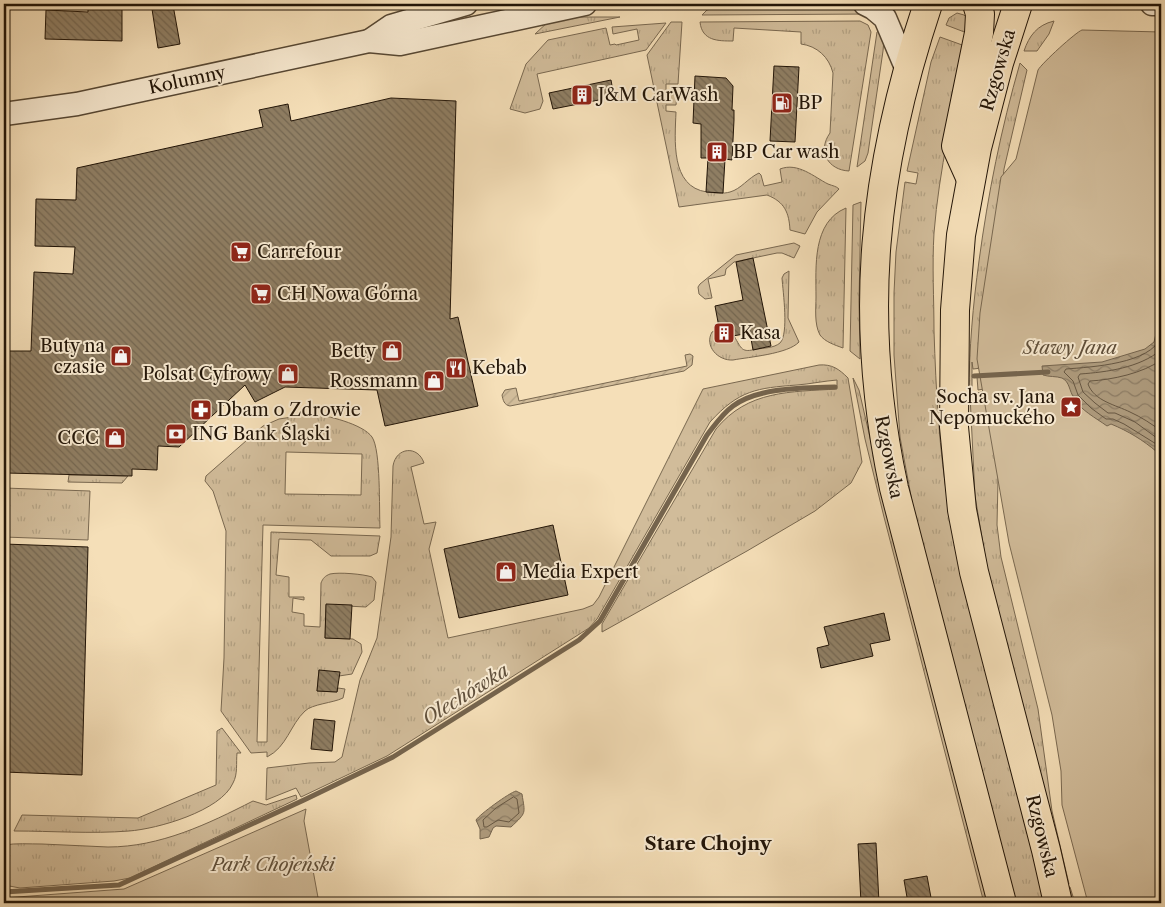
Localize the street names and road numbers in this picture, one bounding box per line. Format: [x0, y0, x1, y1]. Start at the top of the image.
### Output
street label: Rzgowska [976, 26, 1020, 114]
street label: Kolumny [146, 61, 229, 99]
street label: Rzgowska [870, 414, 908, 501]
street label: Rzgowska [1021, 792, 1063, 880]

